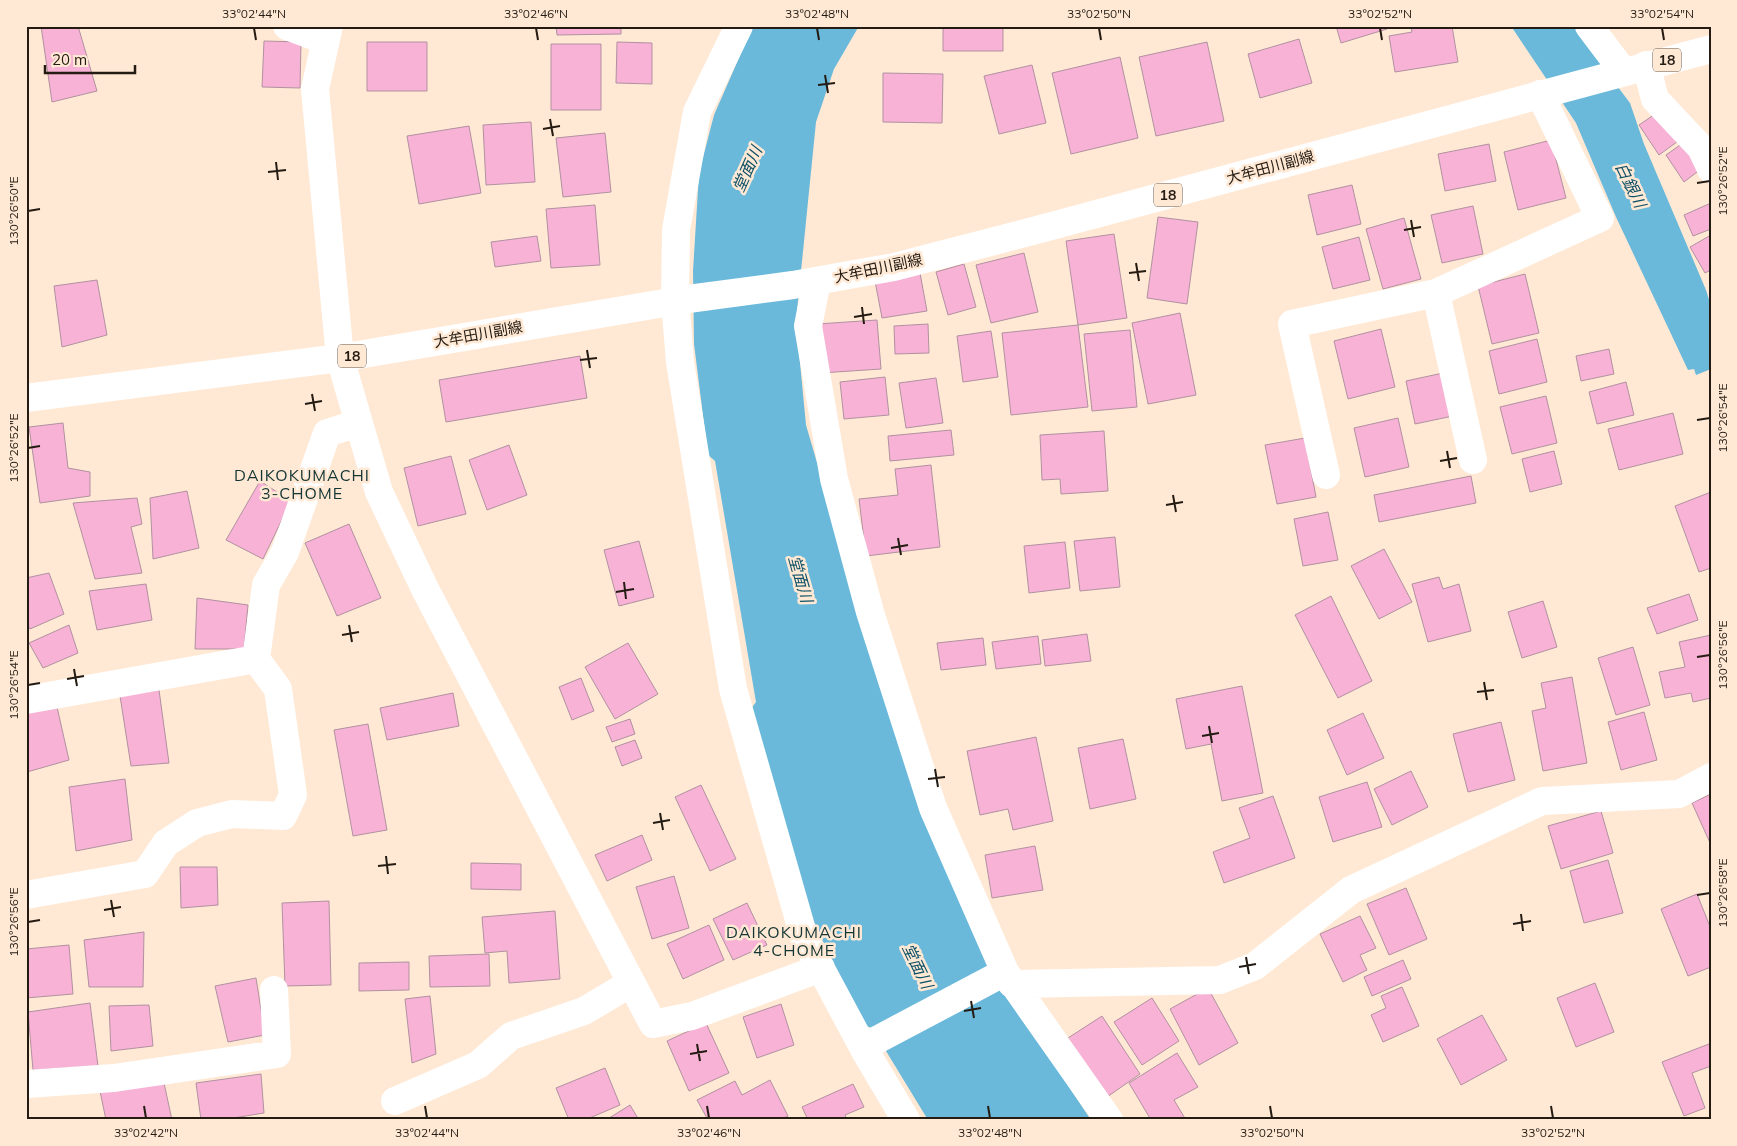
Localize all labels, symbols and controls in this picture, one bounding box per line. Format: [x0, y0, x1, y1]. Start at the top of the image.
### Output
text: 33°02'44"N [222, 6, 286, 21]
text: 33°02'46"N [504, 6, 568, 21]
text: 33°02'48"N [785, 6, 849, 21]
text: 33°02'50"N [1067, 6, 1131, 21]
text: 33°02'52"N [1348, 6, 1412, 21]
text: 33°02'54"N [1630, 6, 1694, 21]
scale bar [45, 42, 135, 74]
road number: 18 [1653, 48, 1681, 72]
text: 20 m [52, 50, 87, 69]
water label: 堂面川 [728, 141, 767, 195]
street label: 大牟田川副線 [1224, 146, 1316, 188]
text: 130°26'52"E [1715, 146, 1730, 216]
water label: 白銀川 [1611, 159, 1651, 213]
text: 130°26'50"E [6, 176, 21, 246]
road number: 18 [1154, 184, 1182, 206]
street label: 大牟田川副線 [832, 249, 924, 287]
street label: 大牟田川副線 [432, 317, 524, 351]
road number: 18 [338, 344, 366, 368]
text: 130°26'54"E [1715, 383, 1730, 453]
text: 130°26'52"E [6, 413, 21, 483]
district label: DAIKOKUMACHI 3-CHOME [234, 465, 370, 503]
water label: 堂面川 [785, 553, 818, 607]
text: 130°26'56"E [1715, 620, 1730, 690]
text: 130°26'54"E [6, 650, 21, 720]
text: 130°26'58"E [1715, 858, 1730, 928]
text: 130°26'56"E [6, 887, 21, 957]
district label: DAIKOKUMACHI 4-CHOME [726, 922, 862, 960]
water label: 堂面川 [898, 940, 938, 994]
text: 33°02'42"N [114, 1125, 178, 1140]
text: 33°02'44"N [395, 1125, 459, 1140]
text: 33°02'46"N [677, 1125, 741, 1140]
text: 33°02'48"N [958, 1125, 1022, 1140]
text: 33°02'50"N [1240, 1125, 1304, 1140]
text: 33°02'52"N [1521, 1125, 1585, 1140]

